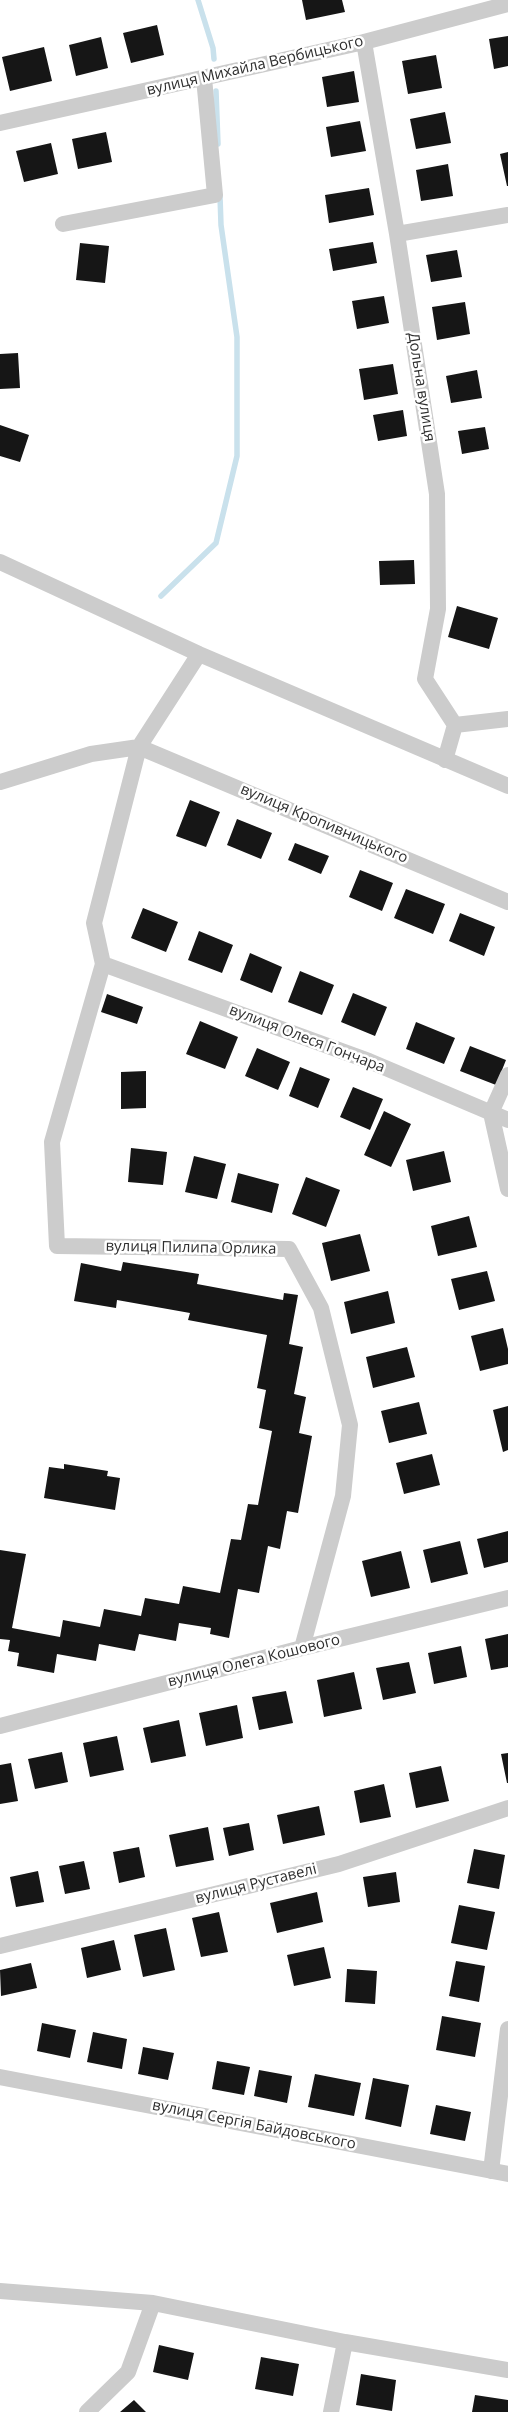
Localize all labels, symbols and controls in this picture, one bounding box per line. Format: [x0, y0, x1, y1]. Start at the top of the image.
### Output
street label: вулиця Михайла Вербицького [145, 32, 365, 100]
street label: Дольна вулиця [403, 331, 439, 443]
street label: вулиця Кропивницького [238, 781, 410, 867]
street label: вулиця Олеся Гончара [227, 1001, 387, 1077]
street label: вулиця Пилипа Орлика [105, 1238, 277, 1258]
street label: вулиця Олега Кошового [166, 1631, 342, 1691]
street label: вулиця Руставелі [193, 1860, 319, 1908]
street label: вулиця Сергія Байдовського [151, 2096, 357, 2154]

